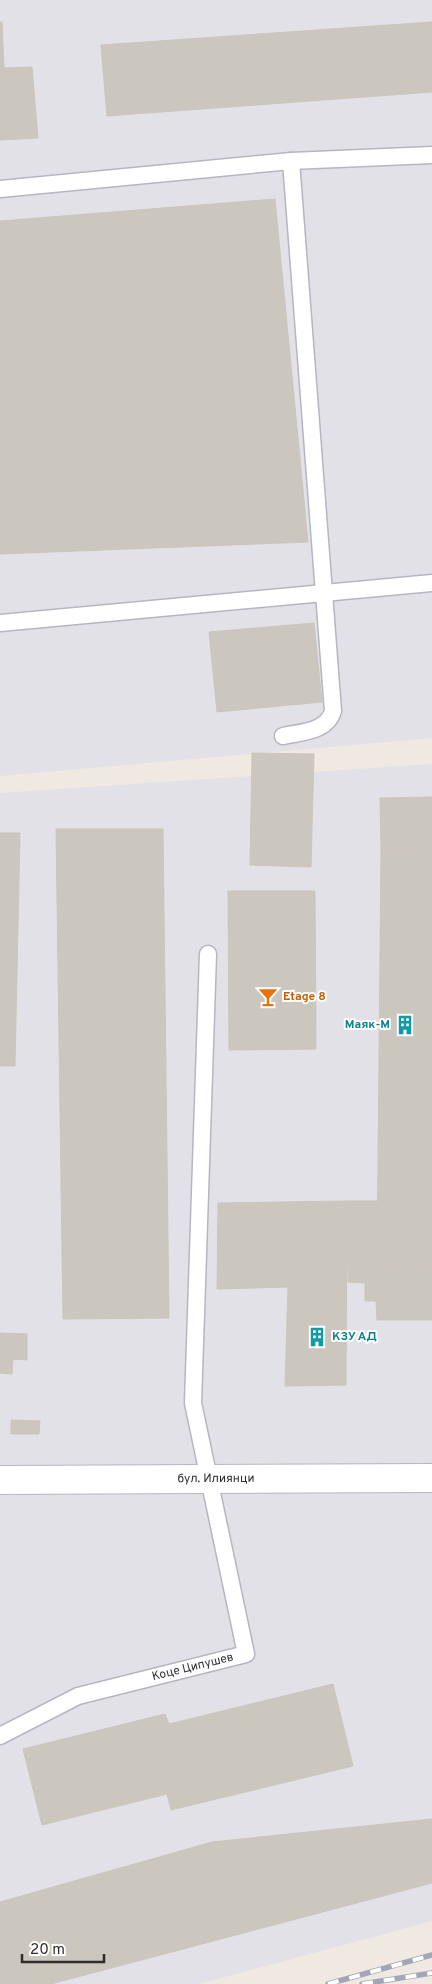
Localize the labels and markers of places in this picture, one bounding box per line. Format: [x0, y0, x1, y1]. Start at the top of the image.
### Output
bar icon: Etage 8 [257, 986, 279, 1008]
place label: Etage 8 [283, 989, 326, 1005]
building icon: Маяк-М [394, 1014, 416, 1036]
place label: Маяк-М [345, 1017, 390, 1033]
building icon: КЗУ АД [306, 1326, 328, 1348]
place label: КЗУ АД [332, 1329, 377, 1345]

